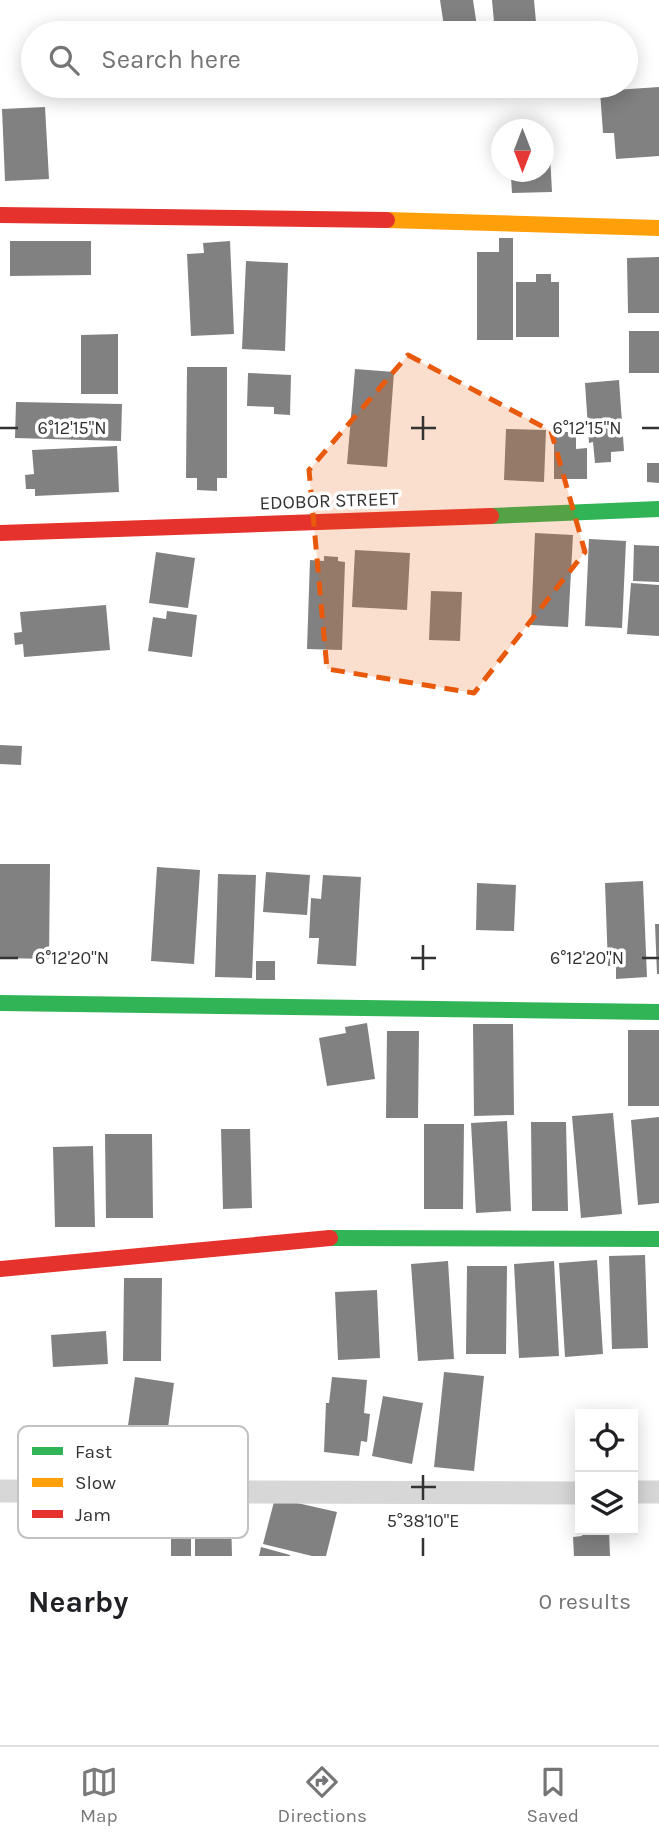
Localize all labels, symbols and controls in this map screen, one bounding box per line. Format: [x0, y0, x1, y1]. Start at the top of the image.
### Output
search box [21, 21, 638, 98]
icon: search [45, 41, 83, 79]
text: Search here [101, 44, 241, 75]
north arrow [491, 119, 554, 182]
text: 6°12'15"N [37, 417, 107, 439]
text: 6°12'15"N [552, 417, 622, 439]
street label: EDOBOR STREET [259, 488, 399, 514]
text: 6°12'20"N [35, 947, 109, 969]
text: 6°12'20"N [550, 947, 624, 969]
map controls [575, 1409, 638, 1535]
button: locate [575, 1409, 638, 1472]
legend [18, 1426, 248, 1538]
text: Fast [75, 1441, 112, 1463]
text: Slow [75, 1472, 116, 1494]
button: layers [575, 1472, 638, 1535]
text: Jam [75, 1504, 111, 1526]
text: 5°38'10"E [387, 1510, 459, 1532]
text: Nearby [28, 1584, 128, 1620]
text: 0 results [539, 1588, 631, 1615]
tab: Map [80, 1763, 118, 1827]
tab: Directions [278, 1763, 367, 1827]
tab: Saved [527, 1763, 579, 1827]

